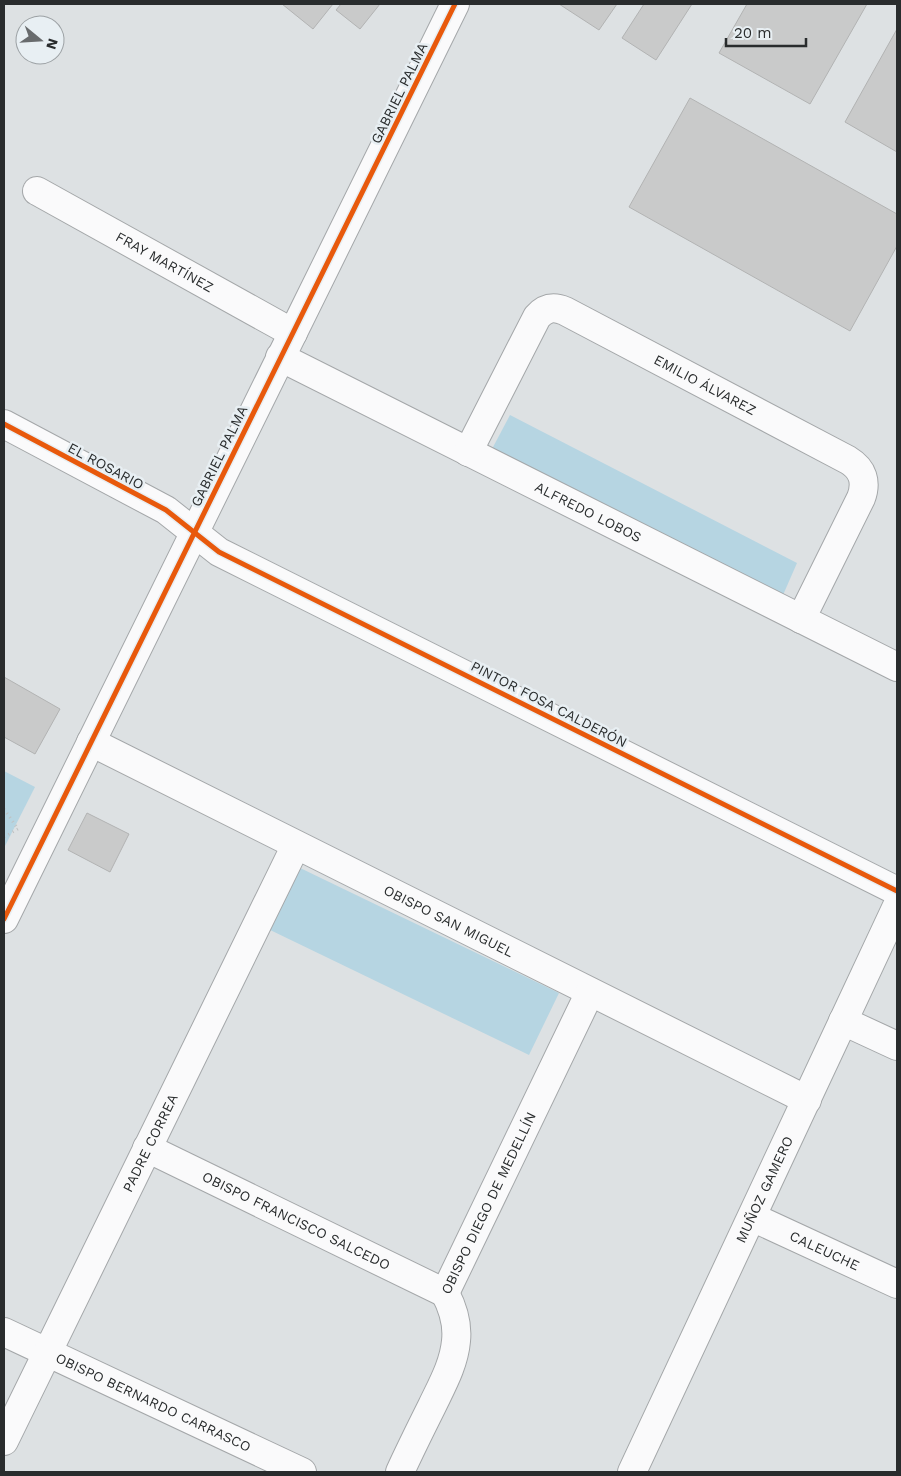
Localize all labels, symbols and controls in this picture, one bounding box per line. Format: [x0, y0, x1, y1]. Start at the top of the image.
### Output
north arrow [15, 15, 65, 65]
scale bar [726, 15, 806, 47]
text: 20 m [734, 24, 772, 42]
text: N [43, 37, 62, 51]
street label: GABRIEL PALMA [368, 40, 430, 146]
street label: FRAY MARTÍNEZ [113, 228, 217, 295]
street label: EMILIO ÁLVAREZ [651, 351, 759, 418]
street label: GABRIEL PALMA [188, 403, 250, 509]
street label: EL ROSARIO [65, 439, 147, 493]
street label: ALFREDO LOBOS [532, 478, 644, 545]
street label: PINTOR FOSA CALDERÓN [468, 658, 630, 750]
street label: OBISPO SAN MIGUEL [381, 882, 516, 960]
street label: PADRE CORREA [119, 1091, 181, 1195]
street label: OBISPO DIEGO DE MEDELLÍN [438, 1109, 539, 1296]
street label: MUÑOZ GAMERO [732, 1133, 796, 1245]
street label: OBISPO FRANCISCO SALCEDO [200, 1168, 393, 1273]
street label: CALEUCHE [787, 1228, 862, 1274]
street label: OBISPO BERNARDO CARRASCO [53, 1349, 254, 1455]

